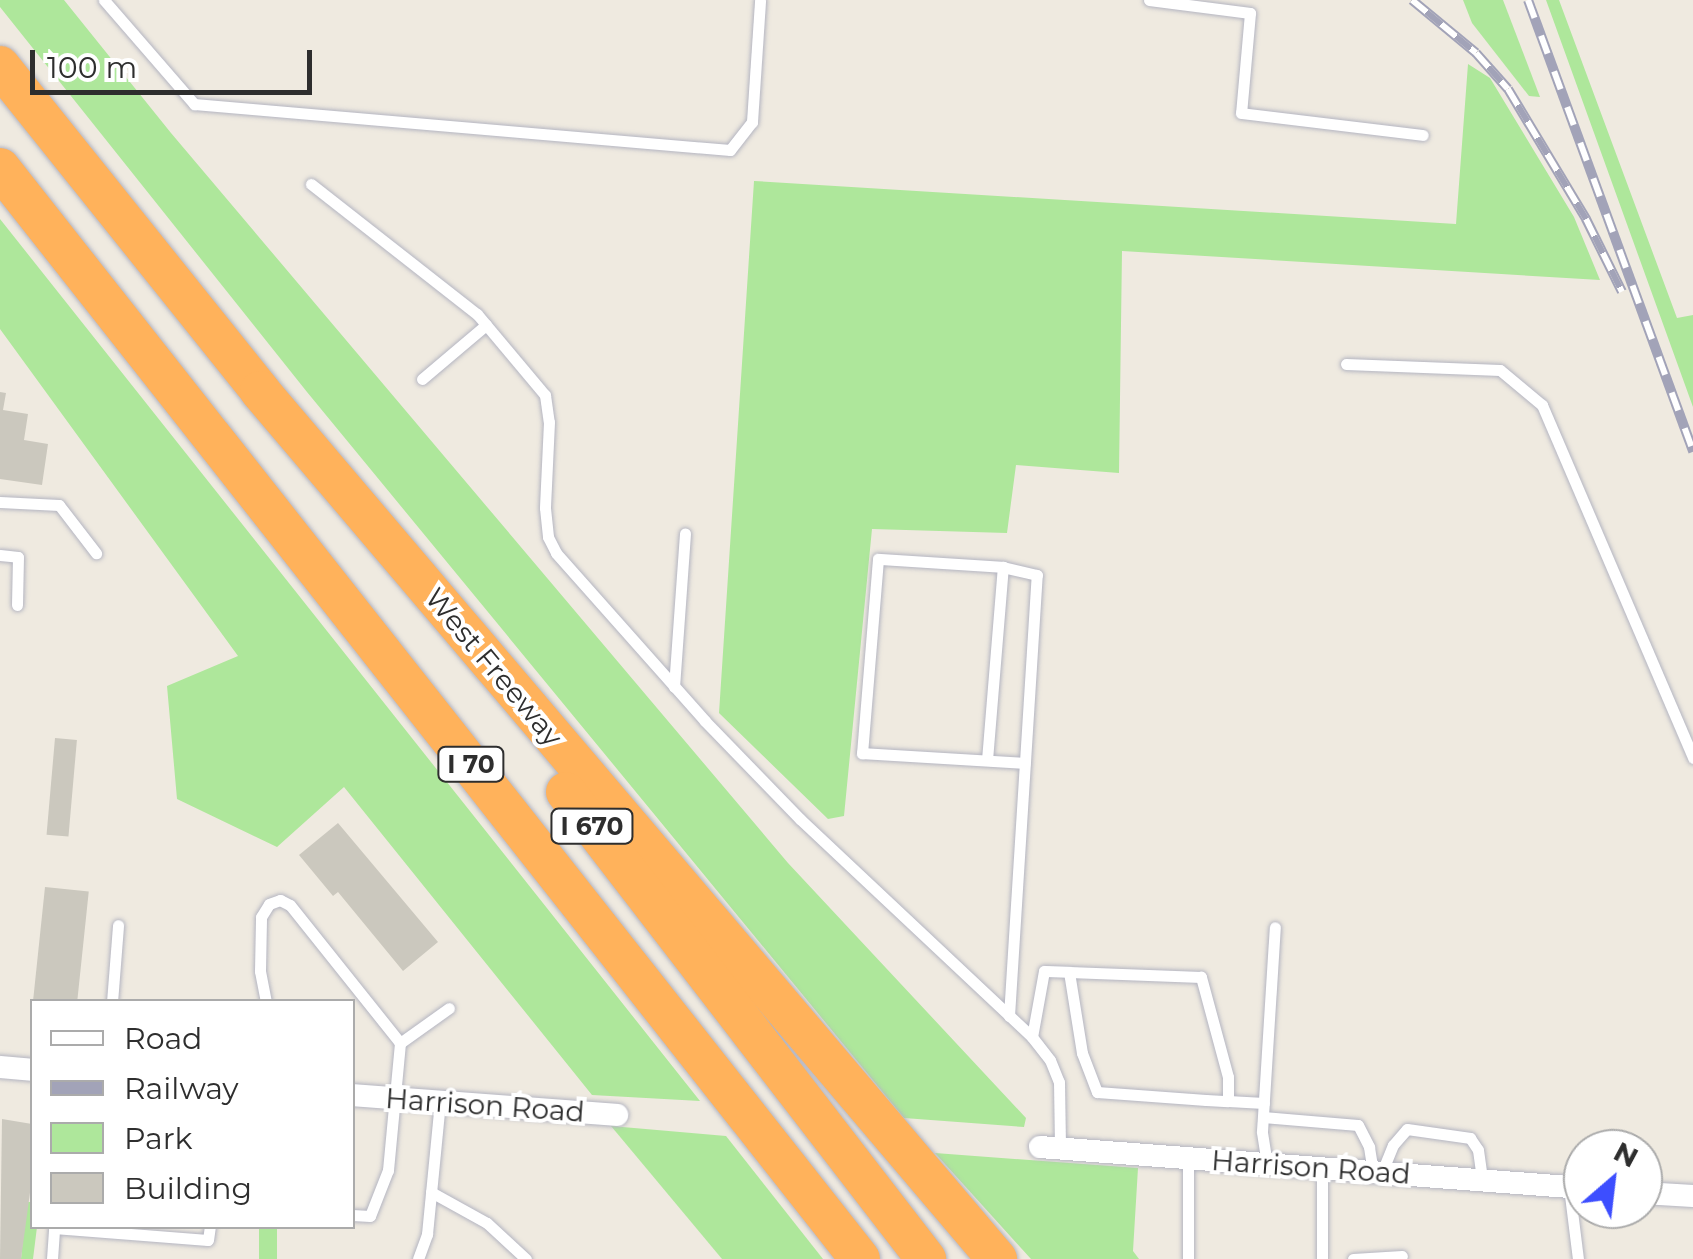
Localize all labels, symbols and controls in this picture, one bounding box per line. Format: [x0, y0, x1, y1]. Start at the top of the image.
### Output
scale bar [35, 30, 318, 92]
text: 100 m [47, 49, 137, 86]
street label: West Freeway [418, 581, 570, 753]
road number: I 70 [436, 744, 506, 784]
road number: I 670 [550, 806, 634, 846]
legend [30, 999, 355, 1229]
text: Road [124, 1020, 202, 1057]
text: Railway [124, 1070, 239, 1107]
street label: Harrison Road [384, 1081, 586, 1129]
text: Park [124, 1120, 193, 1157]
north arrow [1563, 1129, 1663, 1229]
text: N [1608, 1134, 1644, 1175]
street label: Harrison Road [1210, 1143, 1412, 1191]
text: Building [124, 1170, 252, 1207]

